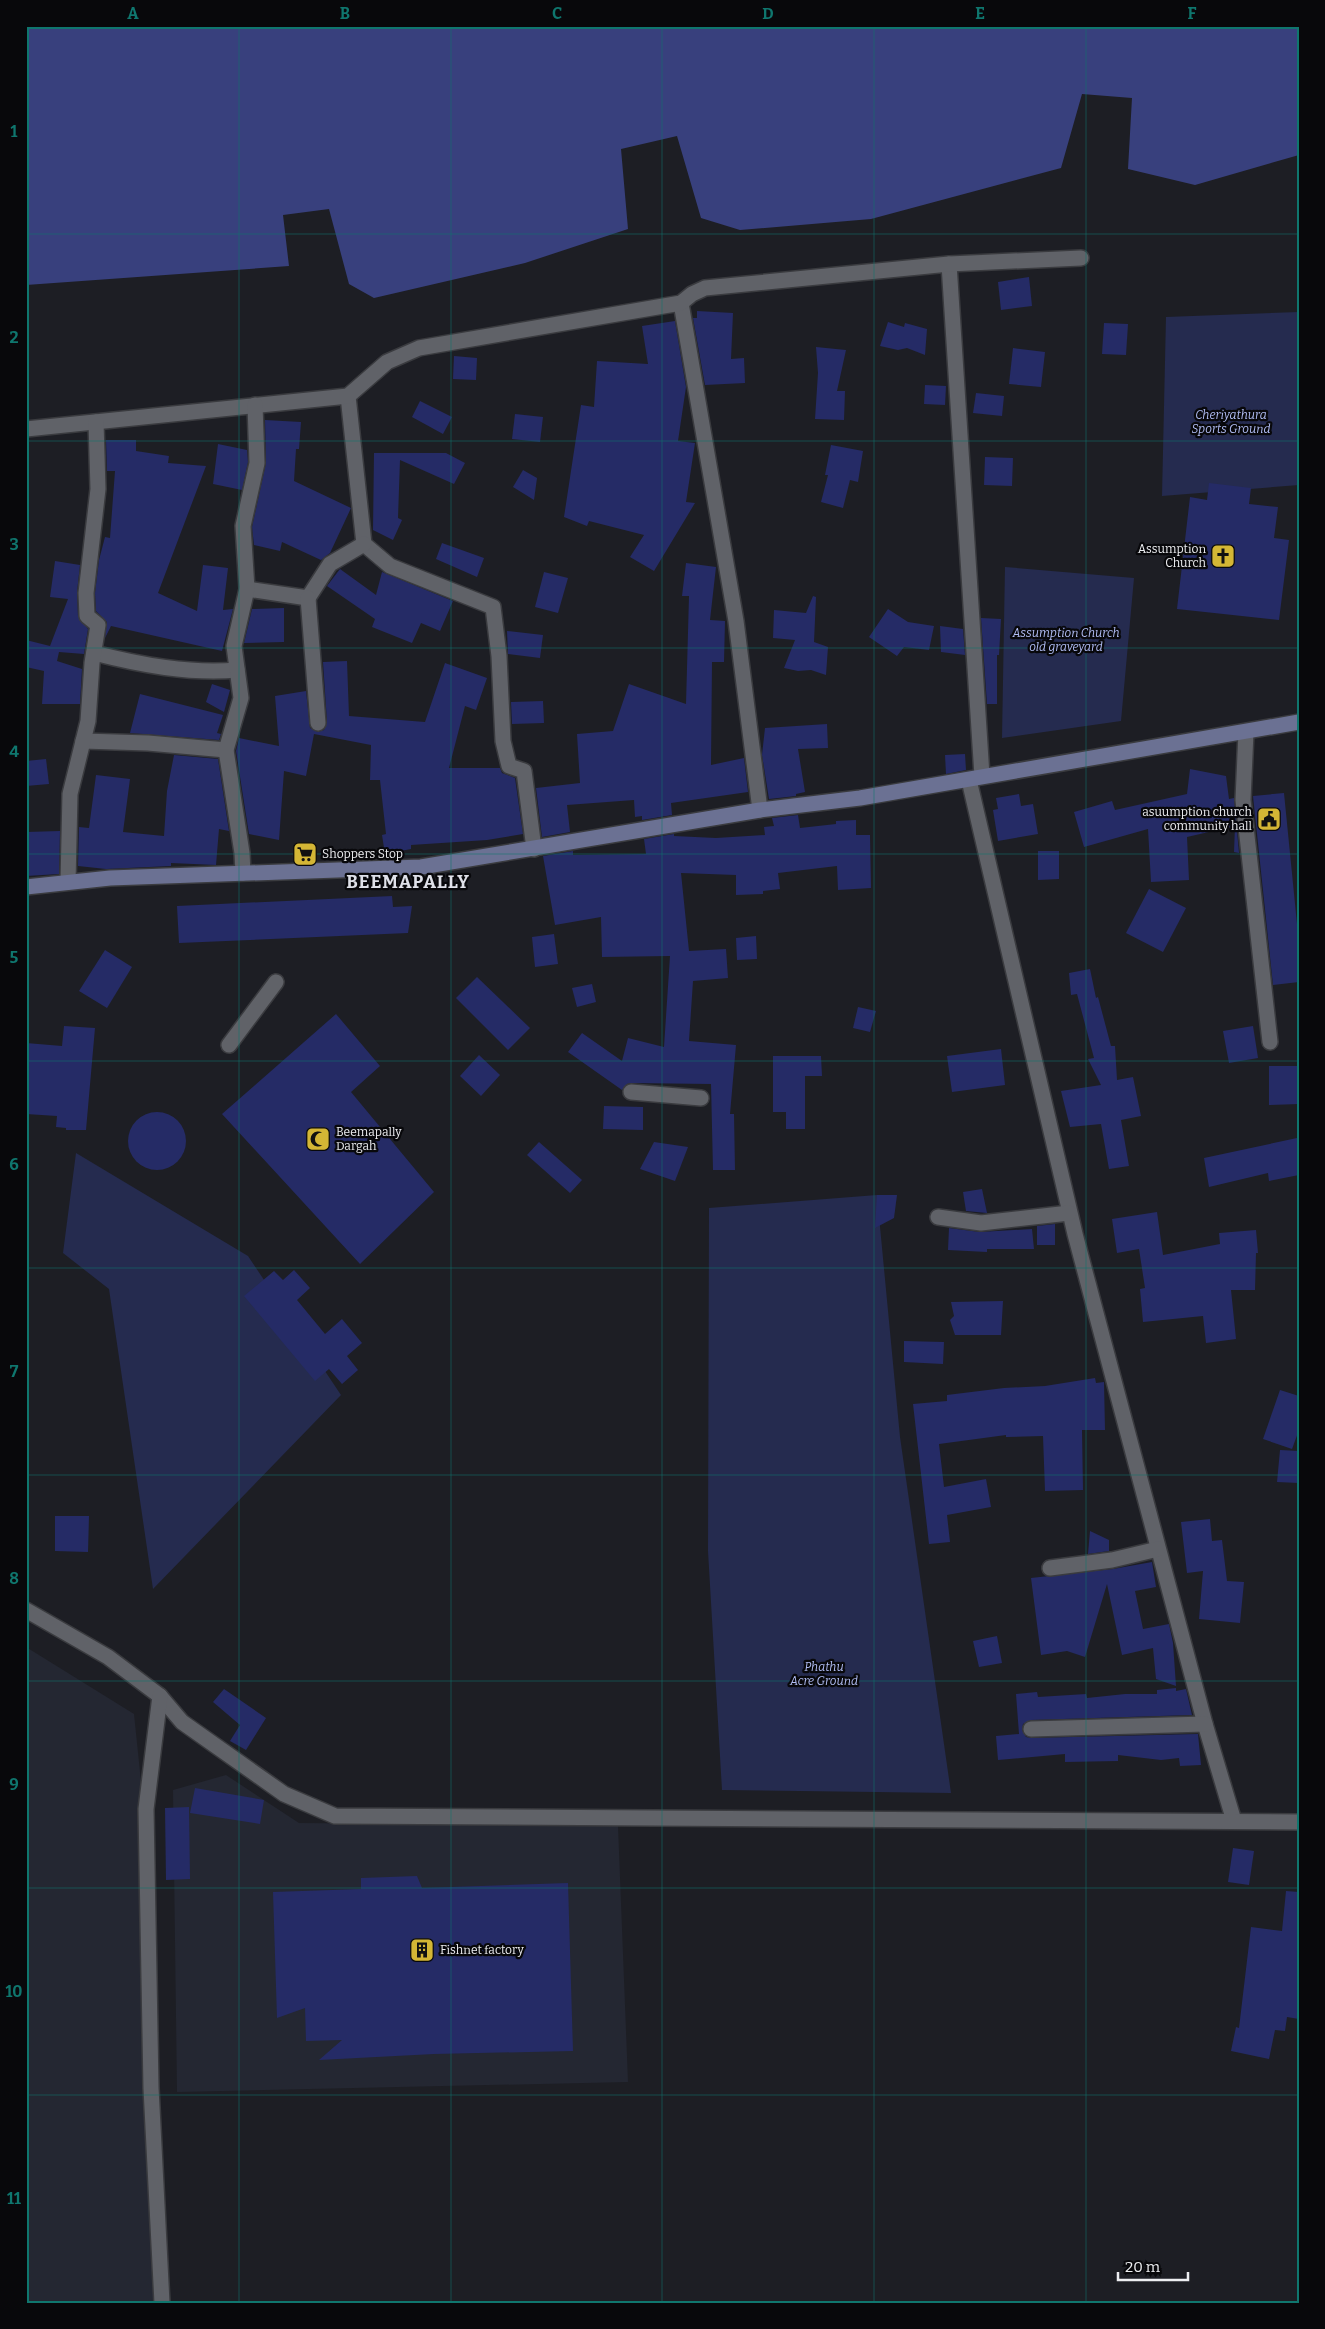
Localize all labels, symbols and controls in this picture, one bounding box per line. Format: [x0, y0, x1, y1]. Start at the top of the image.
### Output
text: A [127, 4, 139, 23]
text: B [340, 4, 350, 23]
text: C [552, 4, 562, 23]
text: D [762, 4, 774, 23]
text: E [975, 4, 985, 23]
text: F [1188, 4, 1197, 23]
text: 1 [11, 122, 18, 141]
text: 2 [9, 328, 19, 347]
park label: Cheriyathura Sports Ground [1191, 408, 1271, 436]
text: 3 [9, 535, 19, 554]
place label: Assumption Church [1138, 542, 1207, 570]
church icon: Assumption Church [1210, 543, 1236, 569]
park label: Assumption Church old graveyard [1011, 626, 1120, 654]
text: 4 [9, 742, 19, 761]
place label: asuumption church community hall [1142, 805, 1253, 833]
public building icon: asuumption church community hall [1256, 806, 1282, 832]
supermarket icon: Shoppers Stop [292, 841, 318, 867]
place label: Shoppers Stop [322, 847, 403, 861]
district label: BEEMAPALLY [346, 871, 470, 893]
text: 5 [10, 948, 19, 967]
place label: Beemapally Dargah [336, 1125, 402, 1153]
mosque icon: Beemapally Dargah [305, 1126, 331, 1152]
text: 6 [9, 1155, 19, 1174]
text: 7 [10, 1362, 19, 1381]
text: 8 [9, 1569, 19, 1588]
park label: Phathu Acre Ground [789, 1660, 858, 1688]
text: 9 [9, 1775, 19, 1794]
building icon: Fishnet factory [409, 1937, 435, 1963]
place label: Fishnet factory [440, 1943, 524, 1957]
text: 10 [5, 1982, 23, 2001]
text: 11 [7, 2189, 21, 2208]
scale bar [1118, 2249, 1188, 2281]
text: 20 m [1125, 2258, 1161, 2276]

